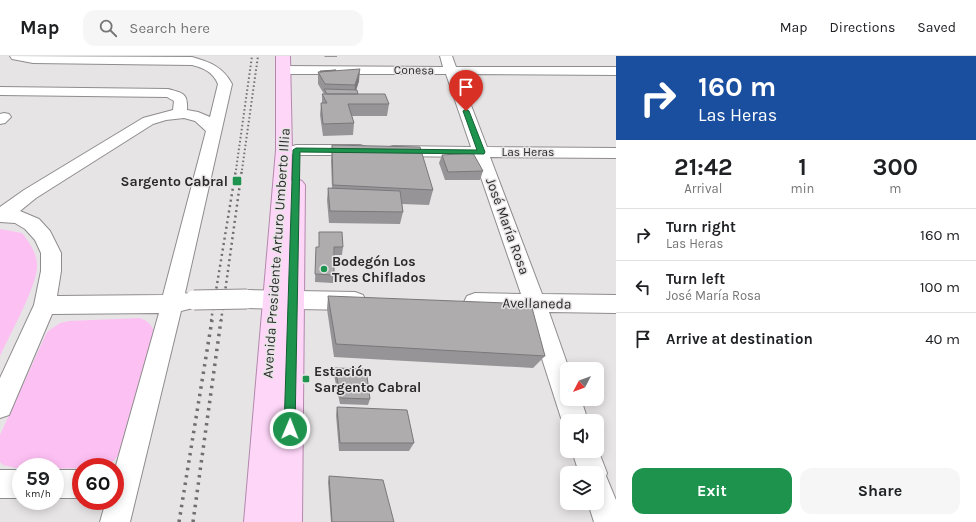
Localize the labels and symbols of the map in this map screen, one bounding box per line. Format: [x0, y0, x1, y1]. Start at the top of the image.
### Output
street label: Conesa [394, 63, 434, 77]
pin [449, 70, 483, 111]
street label: Avenida Presidente Arturo Umberto Illia [259, 127, 294, 379]
street label: Las Heras [502, 145, 554, 159]
place label: Sargento Cabral [121, 173, 228, 190]
marker: Sargento Cabral [231, 175, 243, 187]
street label: José María Rosa [482, 175, 533, 277]
place label: Bodegón Los Tres Chiflados [332, 253, 426, 286]
marker: Bodegón Los Tres Chiflados [319, 264, 329, 274]
street label: Avellaneda [502, 294, 572, 313]
north arrow [560, 362, 604, 406]
place label: Estación Sargento Cabral [314, 363, 421, 396]
marker: Estación Sargento Cabral [301, 374, 311, 384]
position arrow [269, 408, 311, 450]
speed limit sign: 60 [72, 458, 124, 510]

